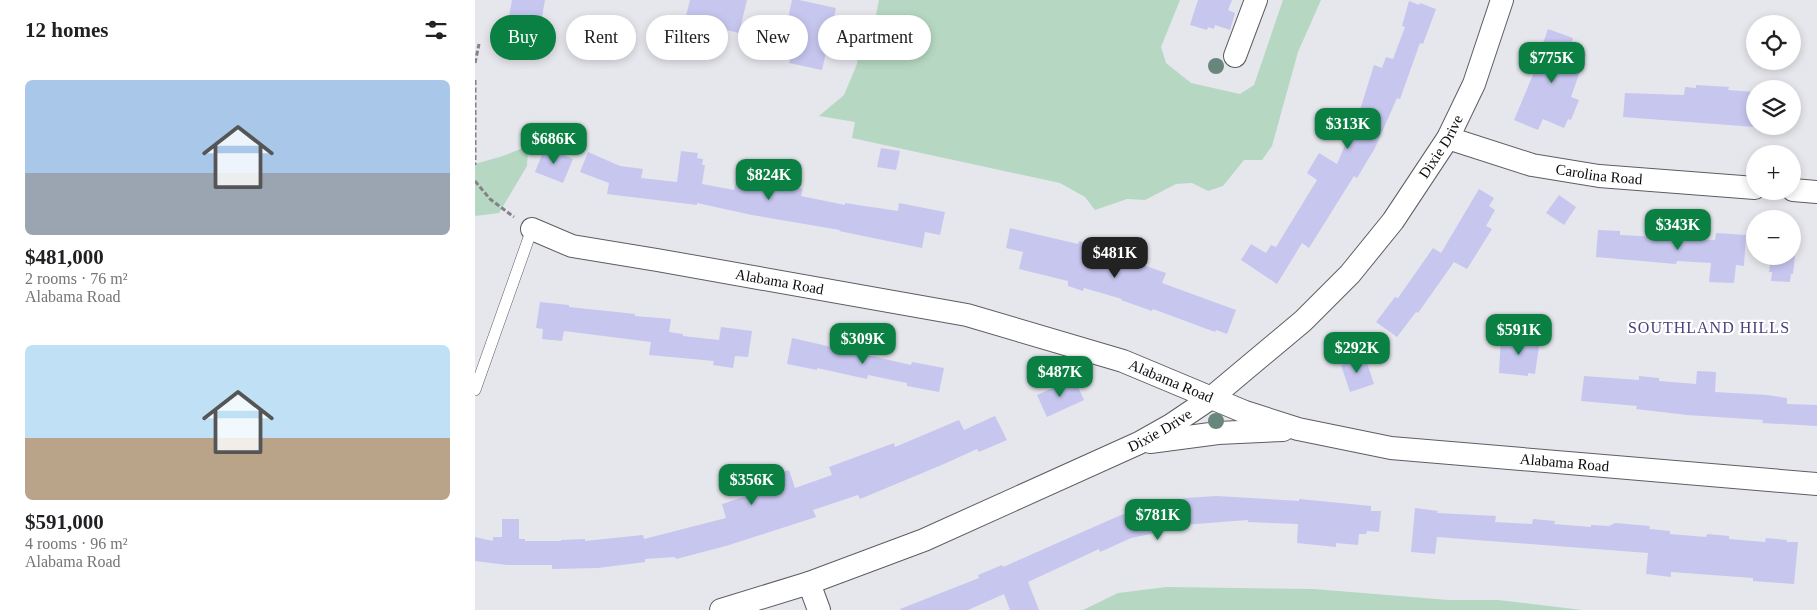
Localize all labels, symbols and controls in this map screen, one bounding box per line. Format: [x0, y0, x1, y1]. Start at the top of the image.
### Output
chip: Buy [490, 15, 556, 60]
chip: Rent [566, 15, 636, 60]
chip: Filters [646, 15, 728, 60]
chip: New [738, 15, 808, 60]
chip: Apartment [818, 15, 931, 60]
map controls [1746, 15, 1801, 265]
button: locate [1746, 15, 1801, 70]
icon: filters [422, 16, 450, 44]
text: 12 homes [25, 18, 108, 42]
pin: $775K [1517, 42, 1587, 84]
text: $775K [1530, 49, 1574, 66]
button: layers [1746, 80, 1801, 135]
pin: $313K [1313, 108, 1383, 150]
icon: home [193, 112, 283, 202]
street label: Dixie Drive [1416, 112, 1466, 181]
text: $313K [1326, 115, 1370, 132]
pin: $686K [519, 122, 589, 165]
text: $686K [532, 130, 576, 147]
button: + [1746, 145, 1801, 200]
pin: $824K [734, 158, 804, 201]
street label: Carolina Road [1555, 161, 1643, 187]
text: $824K [747, 166, 791, 183]
pin: $343K [1643, 208, 1713, 251]
button: − [1746, 210, 1801, 265]
text: $343K [1656, 216, 1700, 233]
pin: $481K [1080, 236, 1150, 279]
text: $481K [1093, 244, 1137, 261]
text: $481,000 [25, 245, 104, 269]
street label: Alabama Road [734, 266, 826, 298]
text: 2 rooms · 76 m² [25, 270, 128, 287]
text: Alabama Road [25, 288, 121, 305]
pin: $591K [1484, 314, 1554, 356]
district label: SOUTHLAND HILLS [1628, 319, 1790, 336]
text: $591K [1497, 321, 1541, 338]
pin: $309K [828, 322, 898, 365]
text: $309K [841, 330, 885, 347]
pin: $292K [1322, 332, 1392, 374]
text: $292K [1335, 339, 1379, 356]
pin: $487K [1025, 356, 1095, 398]
street label: Alabama Road [1126, 356, 1216, 406]
text: $487K [1038, 363, 1082, 380]
icon: home [193, 377, 283, 467]
street label: Dixie Drive [1125, 405, 1195, 455]
street label: Alabama Road [1519, 451, 1610, 474]
pin: $356K [717, 464, 787, 506]
text: $356K [730, 471, 774, 488]
pin: $781K [1123, 498, 1193, 541]
text: $781K [1136, 506, 1180, 523]
text: $591,000 [25, 510, 104, 534]
text: 4 rooms · 96 m² [25, 535, 128, 552]
text: Alabama Road [25, 553, 121, 570]

